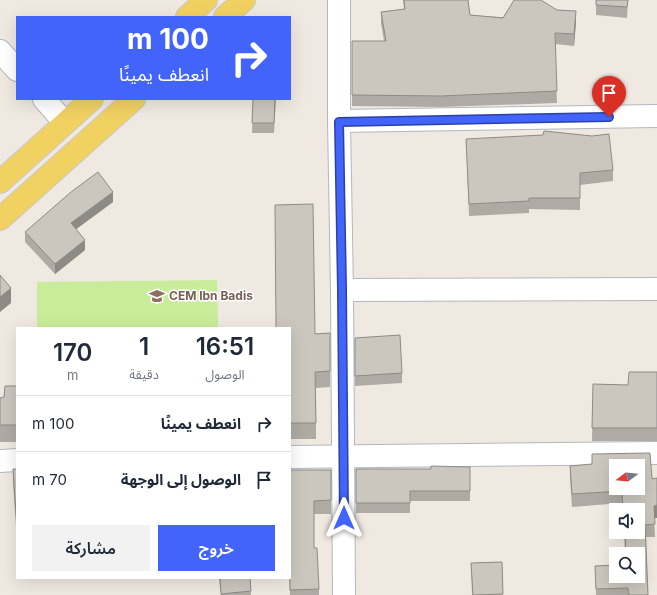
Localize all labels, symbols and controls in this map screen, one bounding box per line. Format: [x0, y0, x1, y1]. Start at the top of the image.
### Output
text: 100 m [127, 22, 209, 56]
icon: right [223, 32, 275, 84]
text: انعطف يمينًا [119, 64, 209, 85]
pin [592, 76, 626, 117]
icon: arrive [598, 82, 620, 104]
school or university icon: CEM Ibn Badis [148, 287, 166, 305]
place label: CEM Ibn Badis [169, 288, 253, 303]
text: 1 [139, 332, 149, 361]
text: 16:51 [196, 332, 254, 361]
text: 170 [53, 338, 92, 367]
text: دقيقة [129, 366, 159, 382]
text: الوصول [205, 366, 245, 382]
text: m [67, 367, 78, 383]
icon: right [253, 413, 275, 435]
text: 100 m [32, 414, 74, 433]
text: انعطف يمينًا [161, 414, 241, 433]
north arrow [609, 459, 645, 495]
map controls [609, 459, 645, 583]
icon: arrive [253, 469, 275, 491]
text: 70 m [32, 470, 67, 489]
text: الوصول إلى الوجهة [121, 470, 241, 489]
position arrow [323, 497, 365, 539]
button: sound [609, 503, 645, 539]
button: مشاركة [32, 525, 150, 571]
button: خروج [158, 525, 275, 571]
button: search [609, 547, 645, 583]

